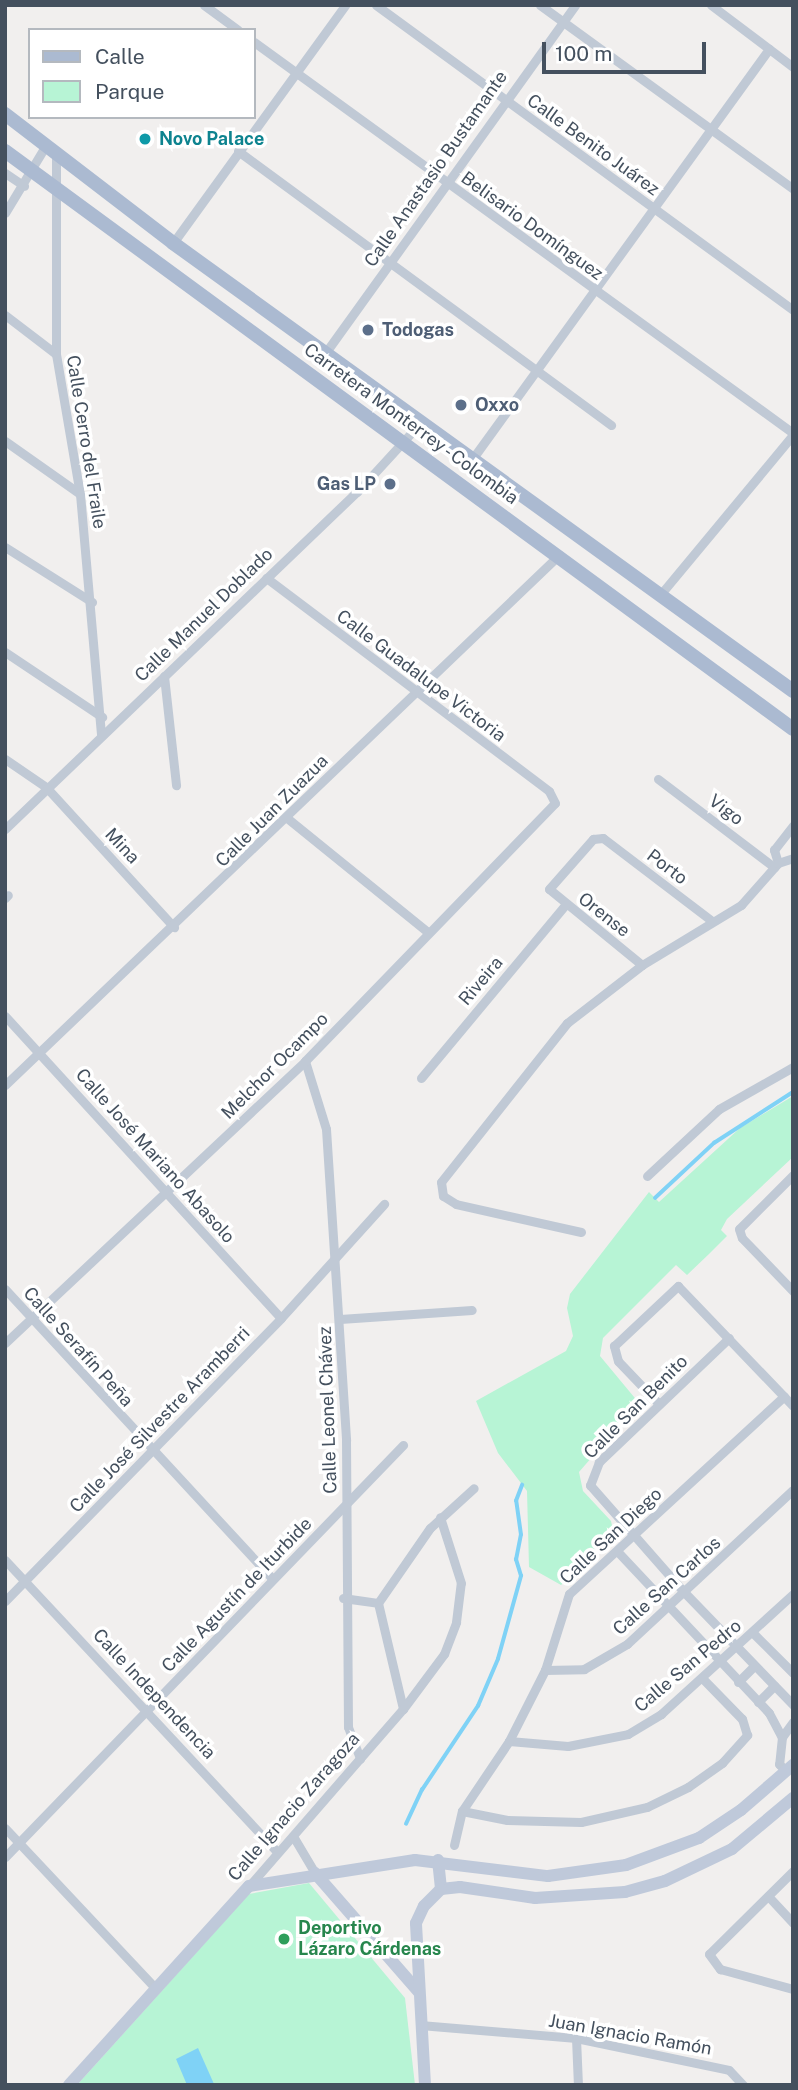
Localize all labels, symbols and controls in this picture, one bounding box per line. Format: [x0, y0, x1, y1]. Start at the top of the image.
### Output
legend [28, 28, 256, 119]
scale bar [546, 28, 710, 72]
text: 100 m [555, 41, 612, 66]
text: Calle [95, 44, 145, 69]
street label: Calle Anastasio Bustamante [360, 67, 512, 271]
text: Parque [95, 79, 164, 104]
street label: Calle Benito Juárez [523, 90, 663, 200]
place label: Novo Palace [159, 128, 264, 150]
marker: Novo Palace [137, 131, 153, 147]
street label: Belisario Domínguez [457, 167, 607, 285]
place label: Todogas [382, 319, 454, 341]
marker: Todogas [360, 322, 376, 338]
street label: Carretera Monterrey - Colombia [298, 338, 524, 510]
street label: Calle Cerro del Fraile [62, 353, 110, 531]
place label: Oxxo [475, 394, 519, 416]
marker: Oxxo [453, 397, 469, 413]
place label: Gas LP [317, 473, 376, 495]
marker: Gas LP [382, 476, 398, 492]
street label: Calle Manuel Doblado [131, 544, 277, 686]
street label: Calle Guadalupe Victoria [332, 605, 510, 747]
street label: Calle Juan Zuazua [211, 750, 333, 872]
street label: Vigo [704, 790, 748, 830]
street label: Mina [100, 824, 144, 868]
street label: Porto [642, 845, 692, 889]
street label: Orense [574, 888, 634, 942]
street label: Riveira [454, 952, 508, 1010]
street label: Melchor Ocampo [217, 1008, 333, 1124]
street label: Calle José Mariano Abasolo [71, 1064, 239, 1248]
street label: Calle Serafín Peña [19, 1283, 137, 1411]
street label: Calle José Silvestre Aramberri [65, 1322, 255, 1518]
street label: Calle Leonel Chávez [314, 1326, 342, 1494]
street label: Calle San Benito [580, 1351, 692, 1463]
street label: Calle San Diego [555, 1483, 667, 1589]
street label: Calle Agustín de Iturbide [157, 1513, 317, 1677]
street label: Calle San Carlos [609, 1532, 725, 1640]
street label: Calle San Pedro [630, 1615, 746, 1717]
street label: Calle Independencia [88, 1624, 220, 1764]
street label: Calle Ignacio Zaragoza [224, 1728, 364, 1886]
place label: Deportivo Lázaro Cárdenas [298, 1918, 441, 1960]
marker: Deportivo Lázaro Cárdenas [276, 1931, 292, 1947]
street label: Juan Ignacio Ramón [547, 2010, 713, 2060]

